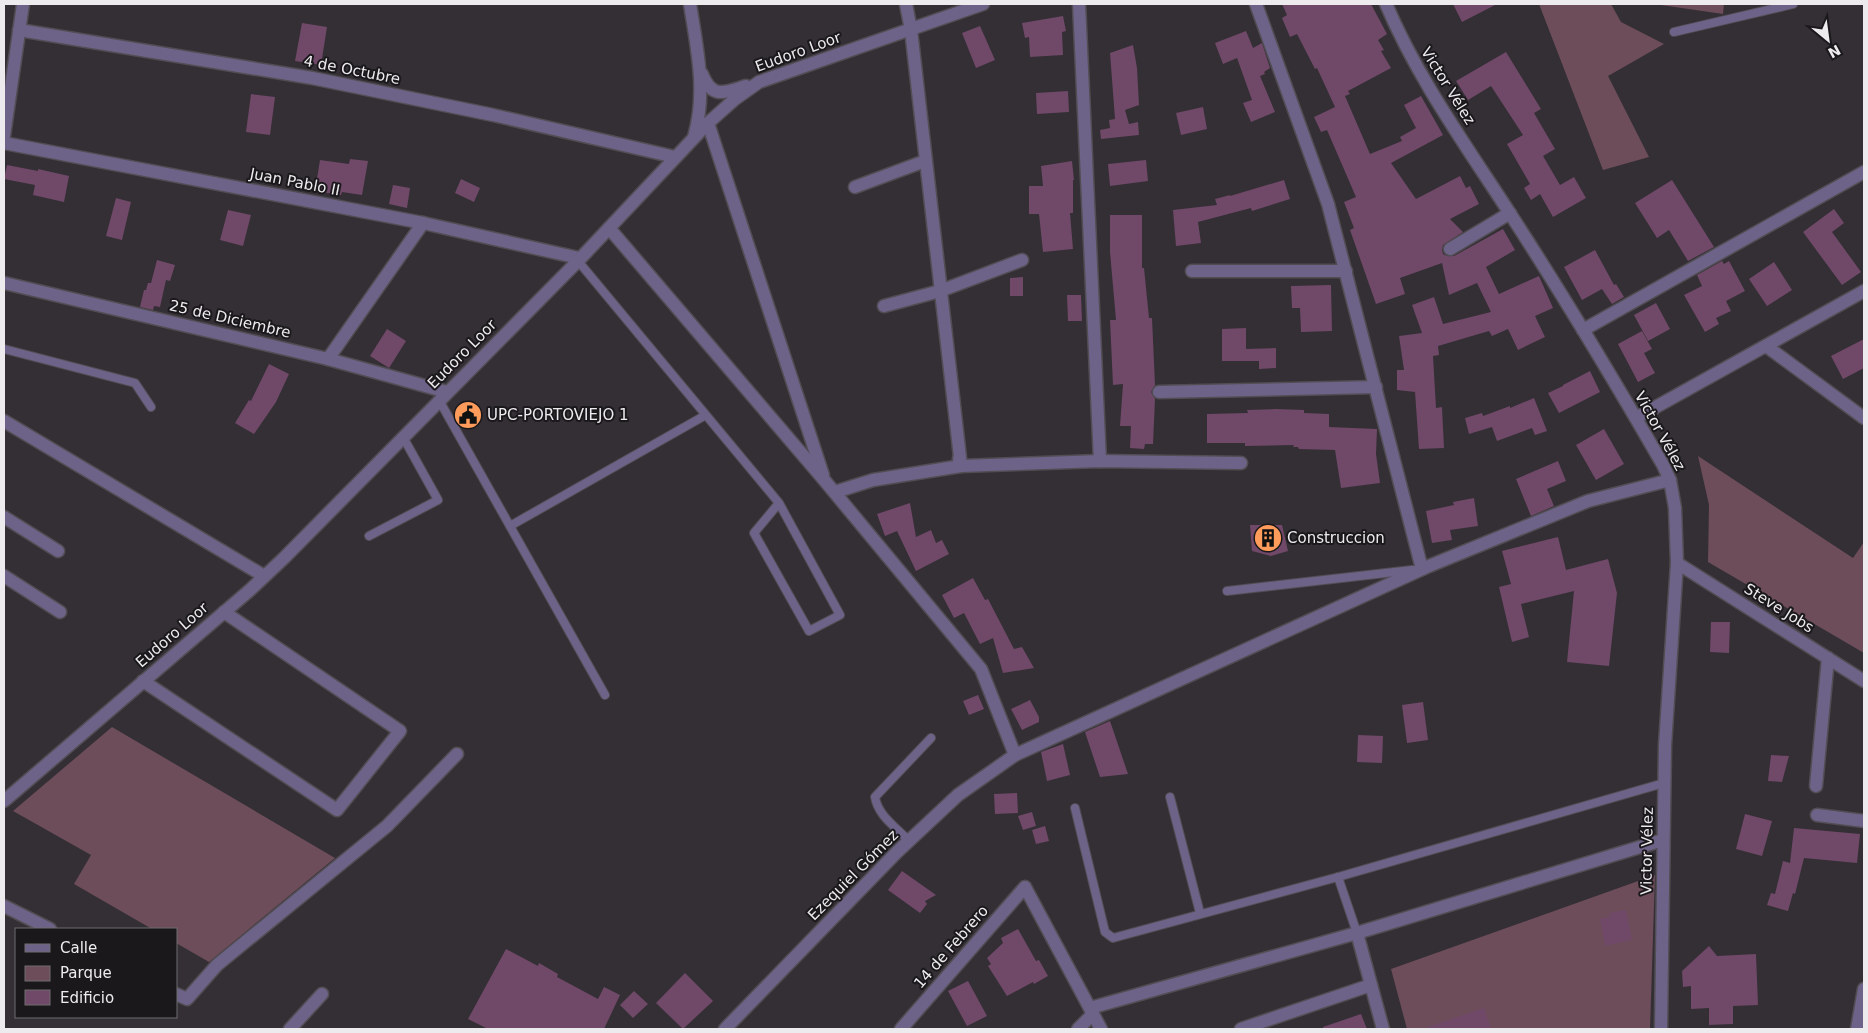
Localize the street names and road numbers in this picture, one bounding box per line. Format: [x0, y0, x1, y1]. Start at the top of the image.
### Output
street label: Eudoro Loor [753, 28, 844, 76]
street label: Victor Vélez [1417, 44, 1479, 128]
street label: 4 de Octubre [302, 52, 402, 88]
street label: Juan Pablo II [247, 164, 342, 200]
street label: 25 de Diciembre [168, 296, 292, 342]
street label: Eudoro Loor [424, 315, 501, 392]
street label: Victor Vélez [1631, 388, 1689, 474]
street label: Steve Jobs [1741, 580, 1817, 637]
street label: Eudoro Loor [132, 598, 213, 671]
street label: Victor Vélez [1637, 807, 1657, 895]
street label: Ezequiel Gómez [804, 826, 902, 924]
street label: 14 de Febrero [910, 902, 992, 992]

